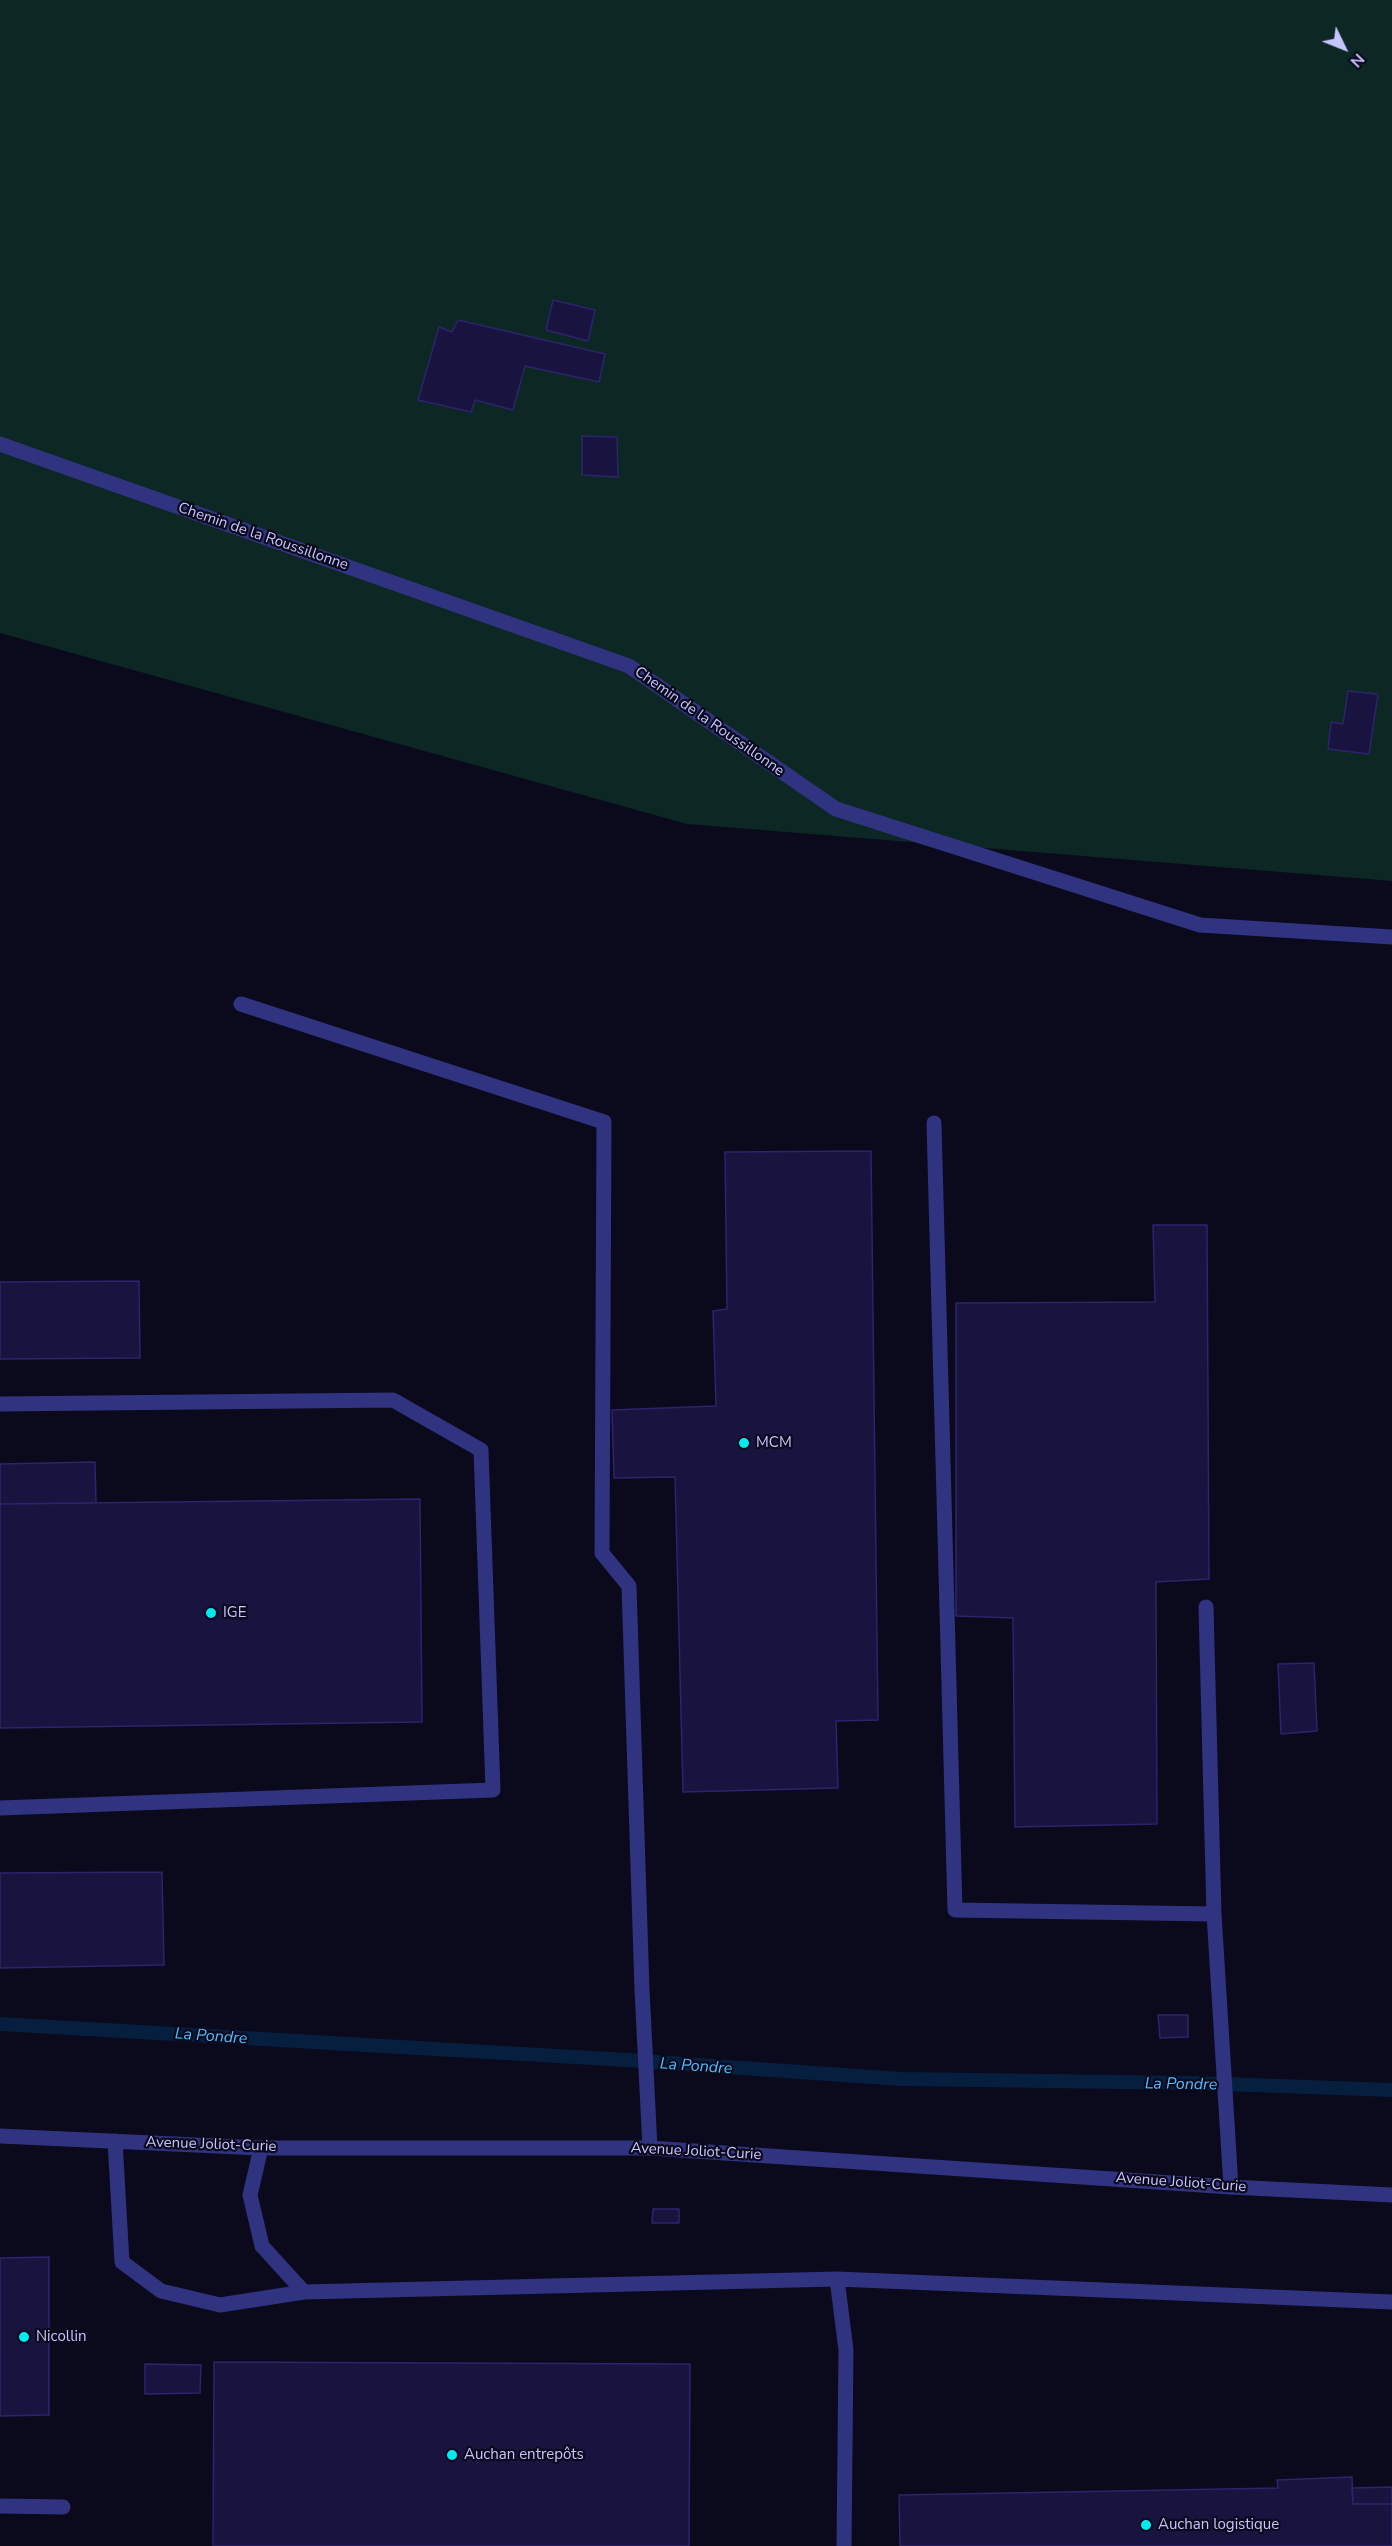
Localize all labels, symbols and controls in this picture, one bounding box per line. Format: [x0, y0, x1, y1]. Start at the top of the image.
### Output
north arrow [1314, 18, 1374, 78]
text: N [1345, 48, 1369, 72]
street label: Chemin de la Roussillonne [176, 499, 350, 575]
street label: Chemin de la Roussillonne [631, 663, 787, 781]
place label: MCM [756, 1434, 792, 1452]
marker: MCM [737, 1436, 751, 1450]
place label: IGE [223, 1604, 246, 1622]
marker: IGE [204, 1606, 218, 1620]
water label: La Pondre [174, 2025, 248, 2049]
water label: La Pondre [659, 2055, 733, 2079]
water label: La Pondre [1145, 2075, 1217, 2095]
street label: Avenue Joliot-Curie [145, 2134, 277, 2156]
street label: Avenue Joliot-Curie [630, 2140, 762, 2164]
street label: Avenue Joliot-Curie [1115, 2169, 1247, 2197]
place label: Nicollin [36, 2328, 87, 2346]
marker: Nicollin [17, 2330, 31, 2344]
place label: Auchan entrepôts [464, 2446, 584, 2464]
marker: Auchan entrepôts [445, 2448, 459, 2462]
place label: Auchan logistique [1158, 2516, 1279, 2534]
marker: Auchan logistique [1139, 2518, 1153, 2532]

